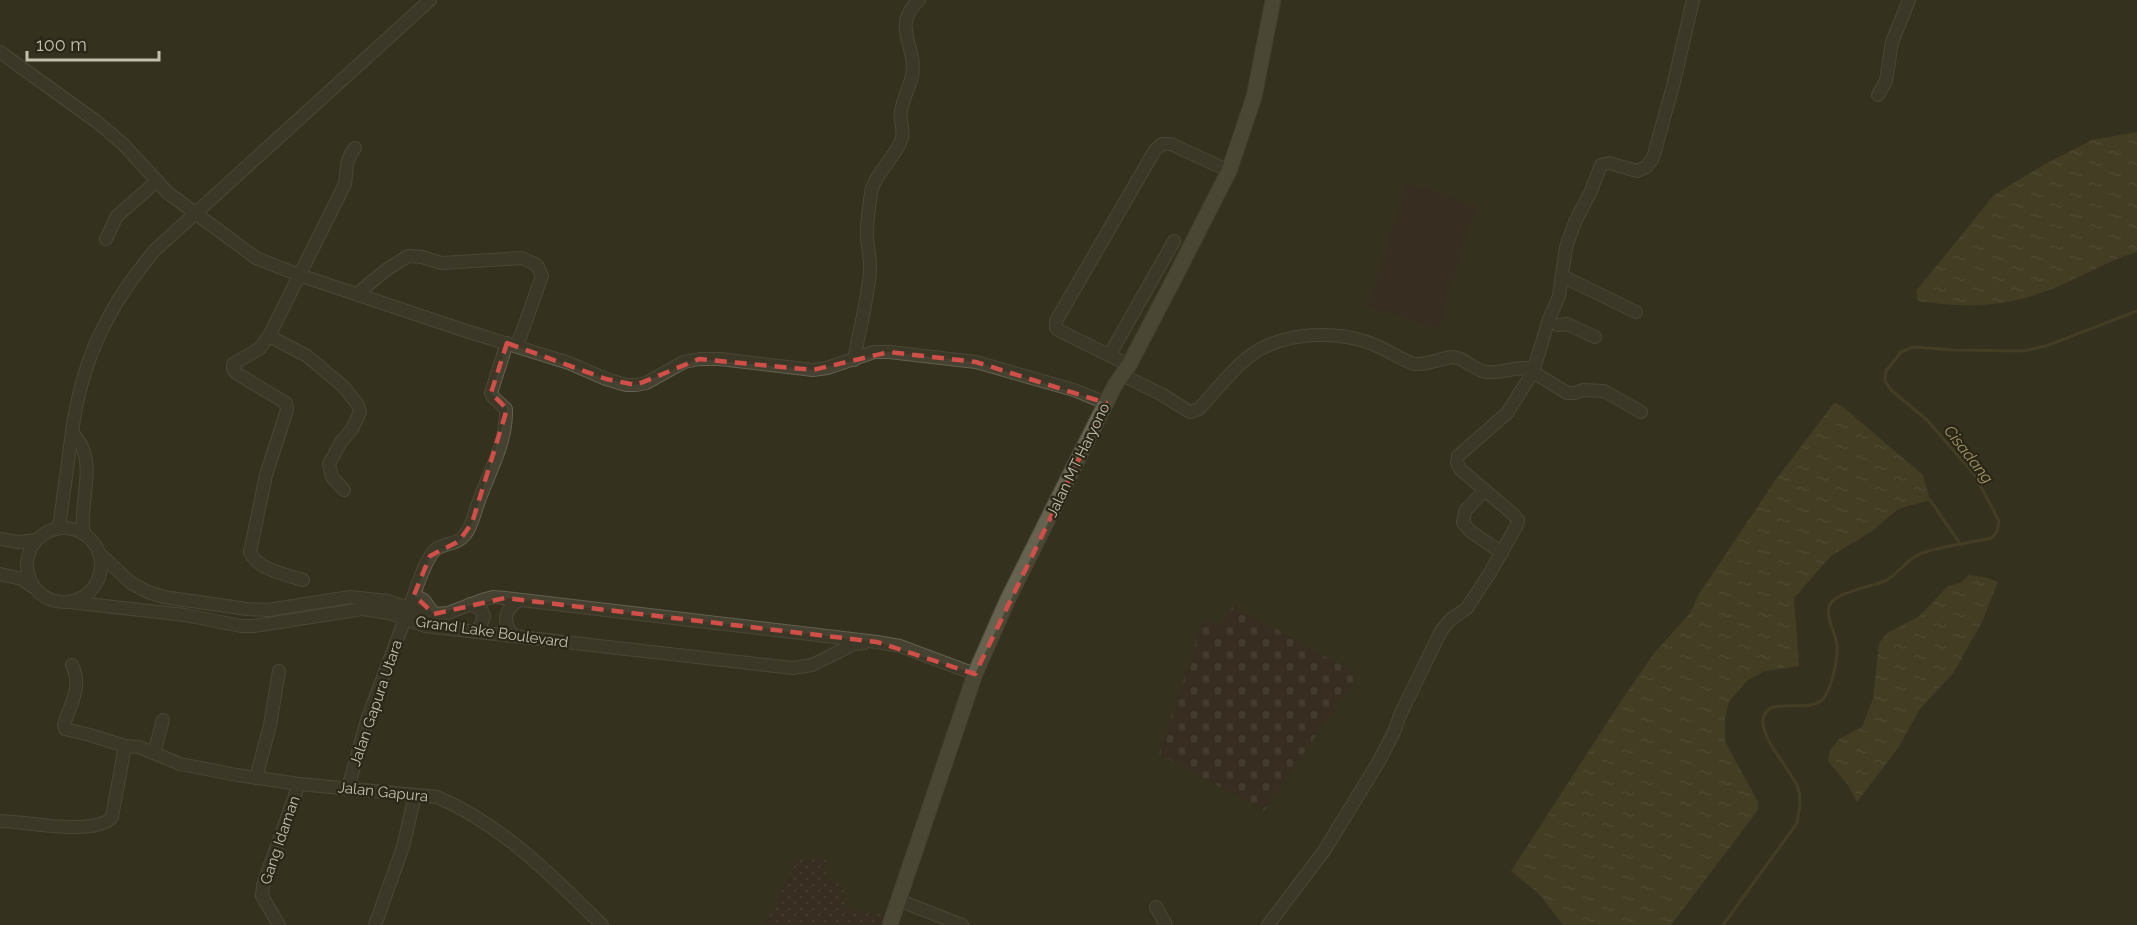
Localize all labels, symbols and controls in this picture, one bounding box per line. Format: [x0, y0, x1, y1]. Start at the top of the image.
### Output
scale bar [27, 24, 159, 62]
text: 100 m [36, 34, 87, 55]
street label: Jalan MT Haryono [1043, 400, 1113, 520]
water label: Cisadang [1940, 421, 1998, 488]
street label: Grand Lake Boulevard [414, 612, 570, 652]
street label: Jalan Gapura Utara [346, 638, 406, 768]
street label: Jalan Gapura [337, 778, 429, 806]
street label: Gang Idaman [256, 793, 304, 887]

